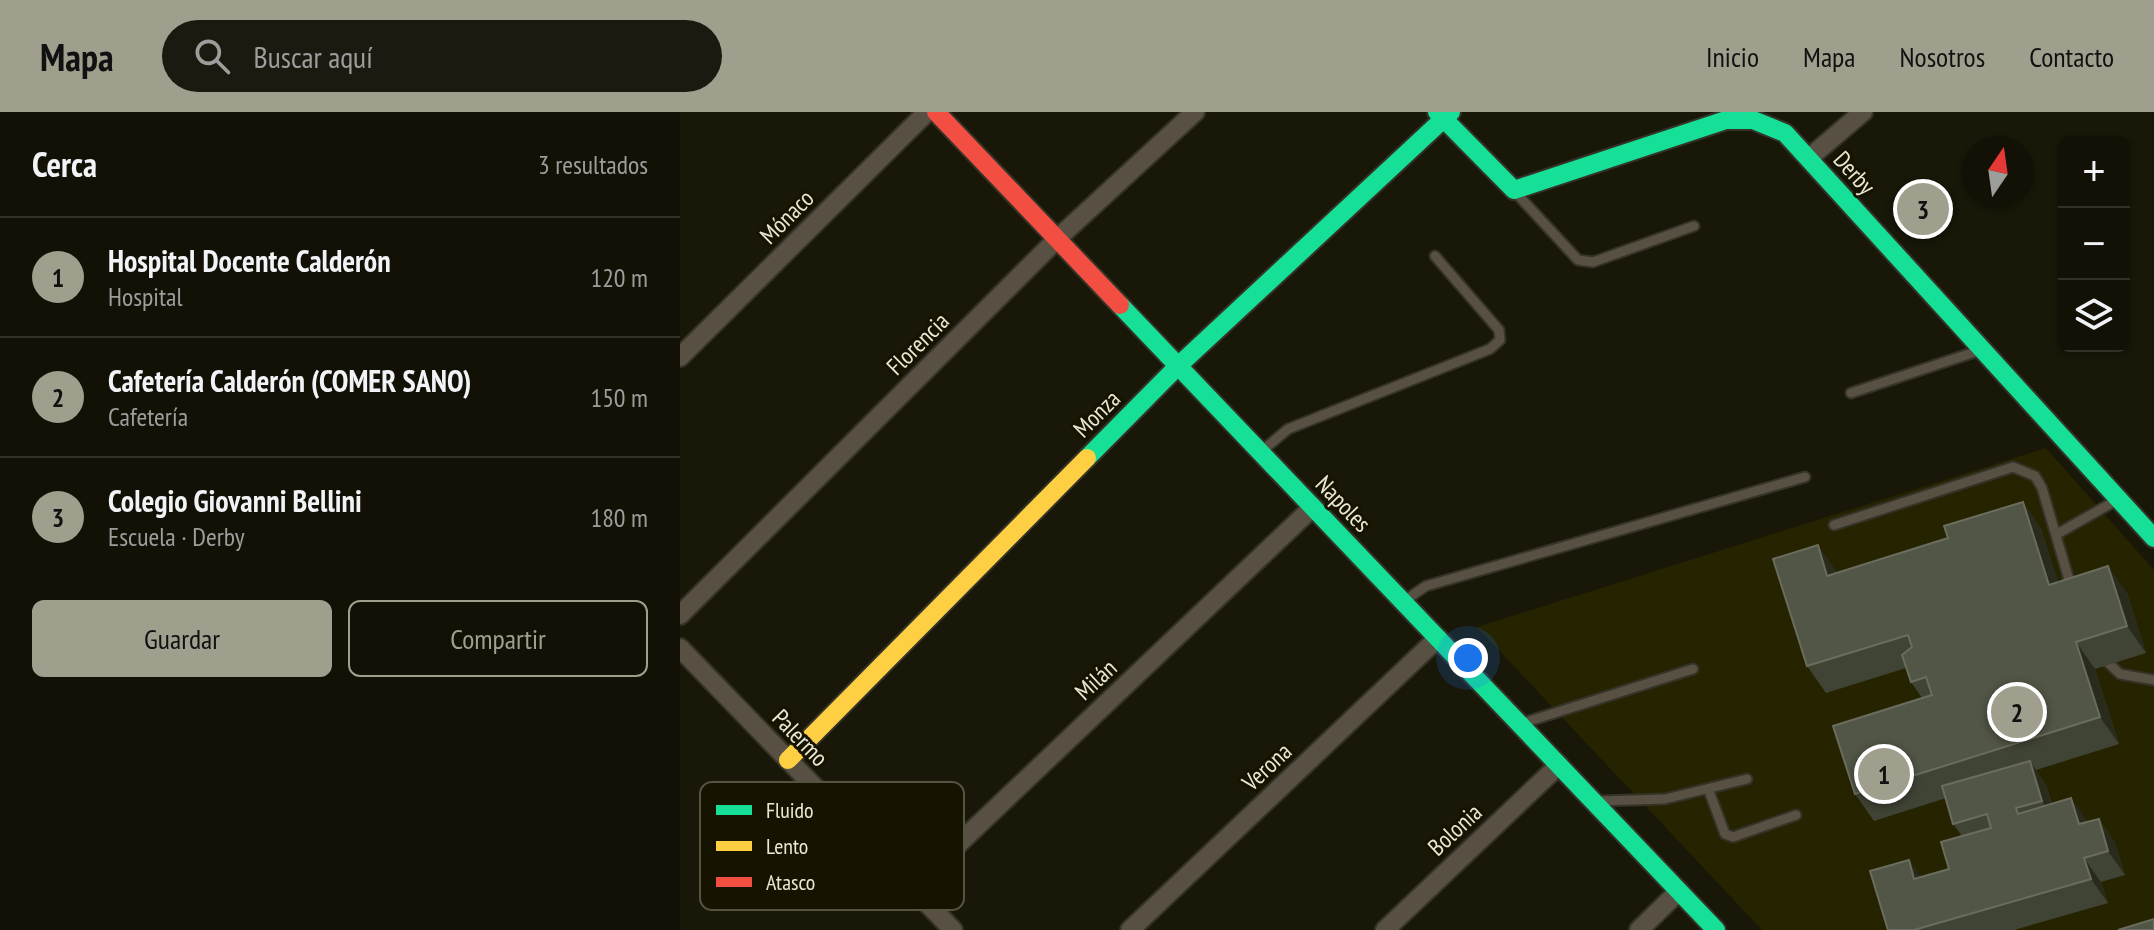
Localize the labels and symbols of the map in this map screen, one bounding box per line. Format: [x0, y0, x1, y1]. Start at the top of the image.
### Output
north arrow [1962, 136, 2034, 208]
street label: Derby [1827, 144, 1882, 201]
pin: 3 [1897, 179, 1949, 239]
street label: Mónaco [753, 183, 820, 250]
street label: Florencia [880, 306, 956, 382]
street label: Monza [1066, 383, 1127, 444]
street label: Napoles [1309, 469, 1378, 538]
your location [1448, 638, 1488, 678]
street label: Milán [1068, 653, 1123, 707]
pin: 2 [1991, 682, 2043, 742]
street label: Palermo [766, 702, 835, 773]
street label: Verona [1235, 736, 1298, 798]
pin: 1 [1858, 744, 1910, 804]
legend [700, 782, 964, 910]
text: Fluido [766, 796, 814, 824]
street label: Bolonia [1421, 797, 1488, 862]
text: Lento [766, 832, 808, 860]
text: Atasco [766, 868, 815, 896]

